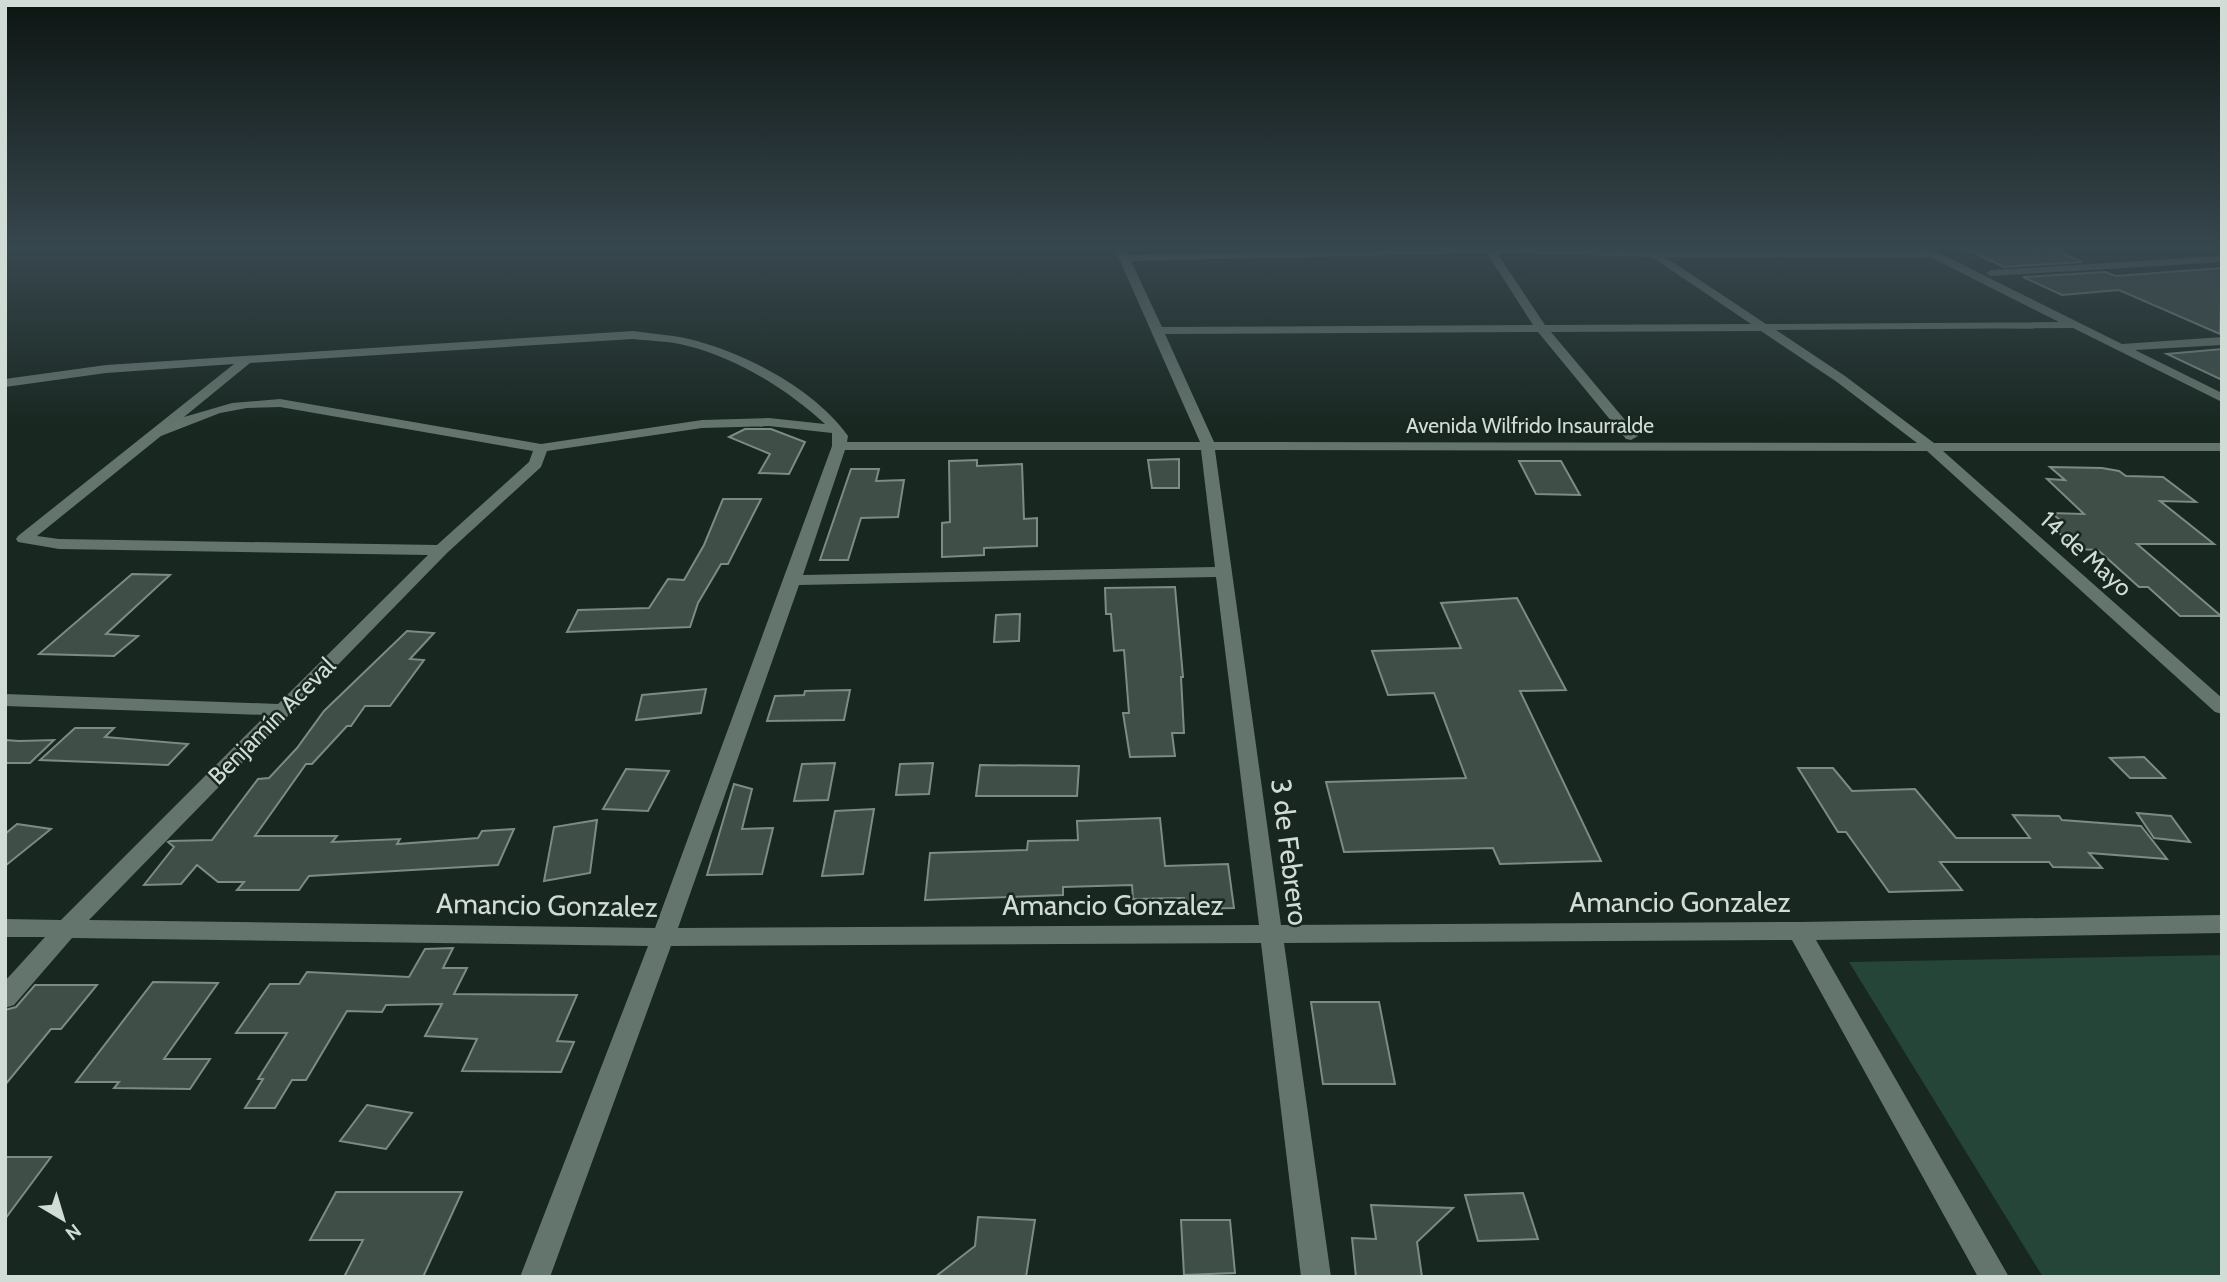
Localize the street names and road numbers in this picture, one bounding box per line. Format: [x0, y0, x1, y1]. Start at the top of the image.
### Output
street label: Avenida Wilfrido Insaurralde [1406, 413, 1654, 438]
street label: 14 de Mayo [2034, 505, 2138, 602]
street label: Benjamín Aceval [202, 651, 341, 790]
street label: 3 de Febrero [1264, 777, 1316, 927]
street label: Amancio Gonzalez [1569, 885, 1791, 919]
street label: Amancio Gonzalez [436, 886, 658, 924]
street label: Amancio Gonzalez [1002, 888, 1224, 922]

